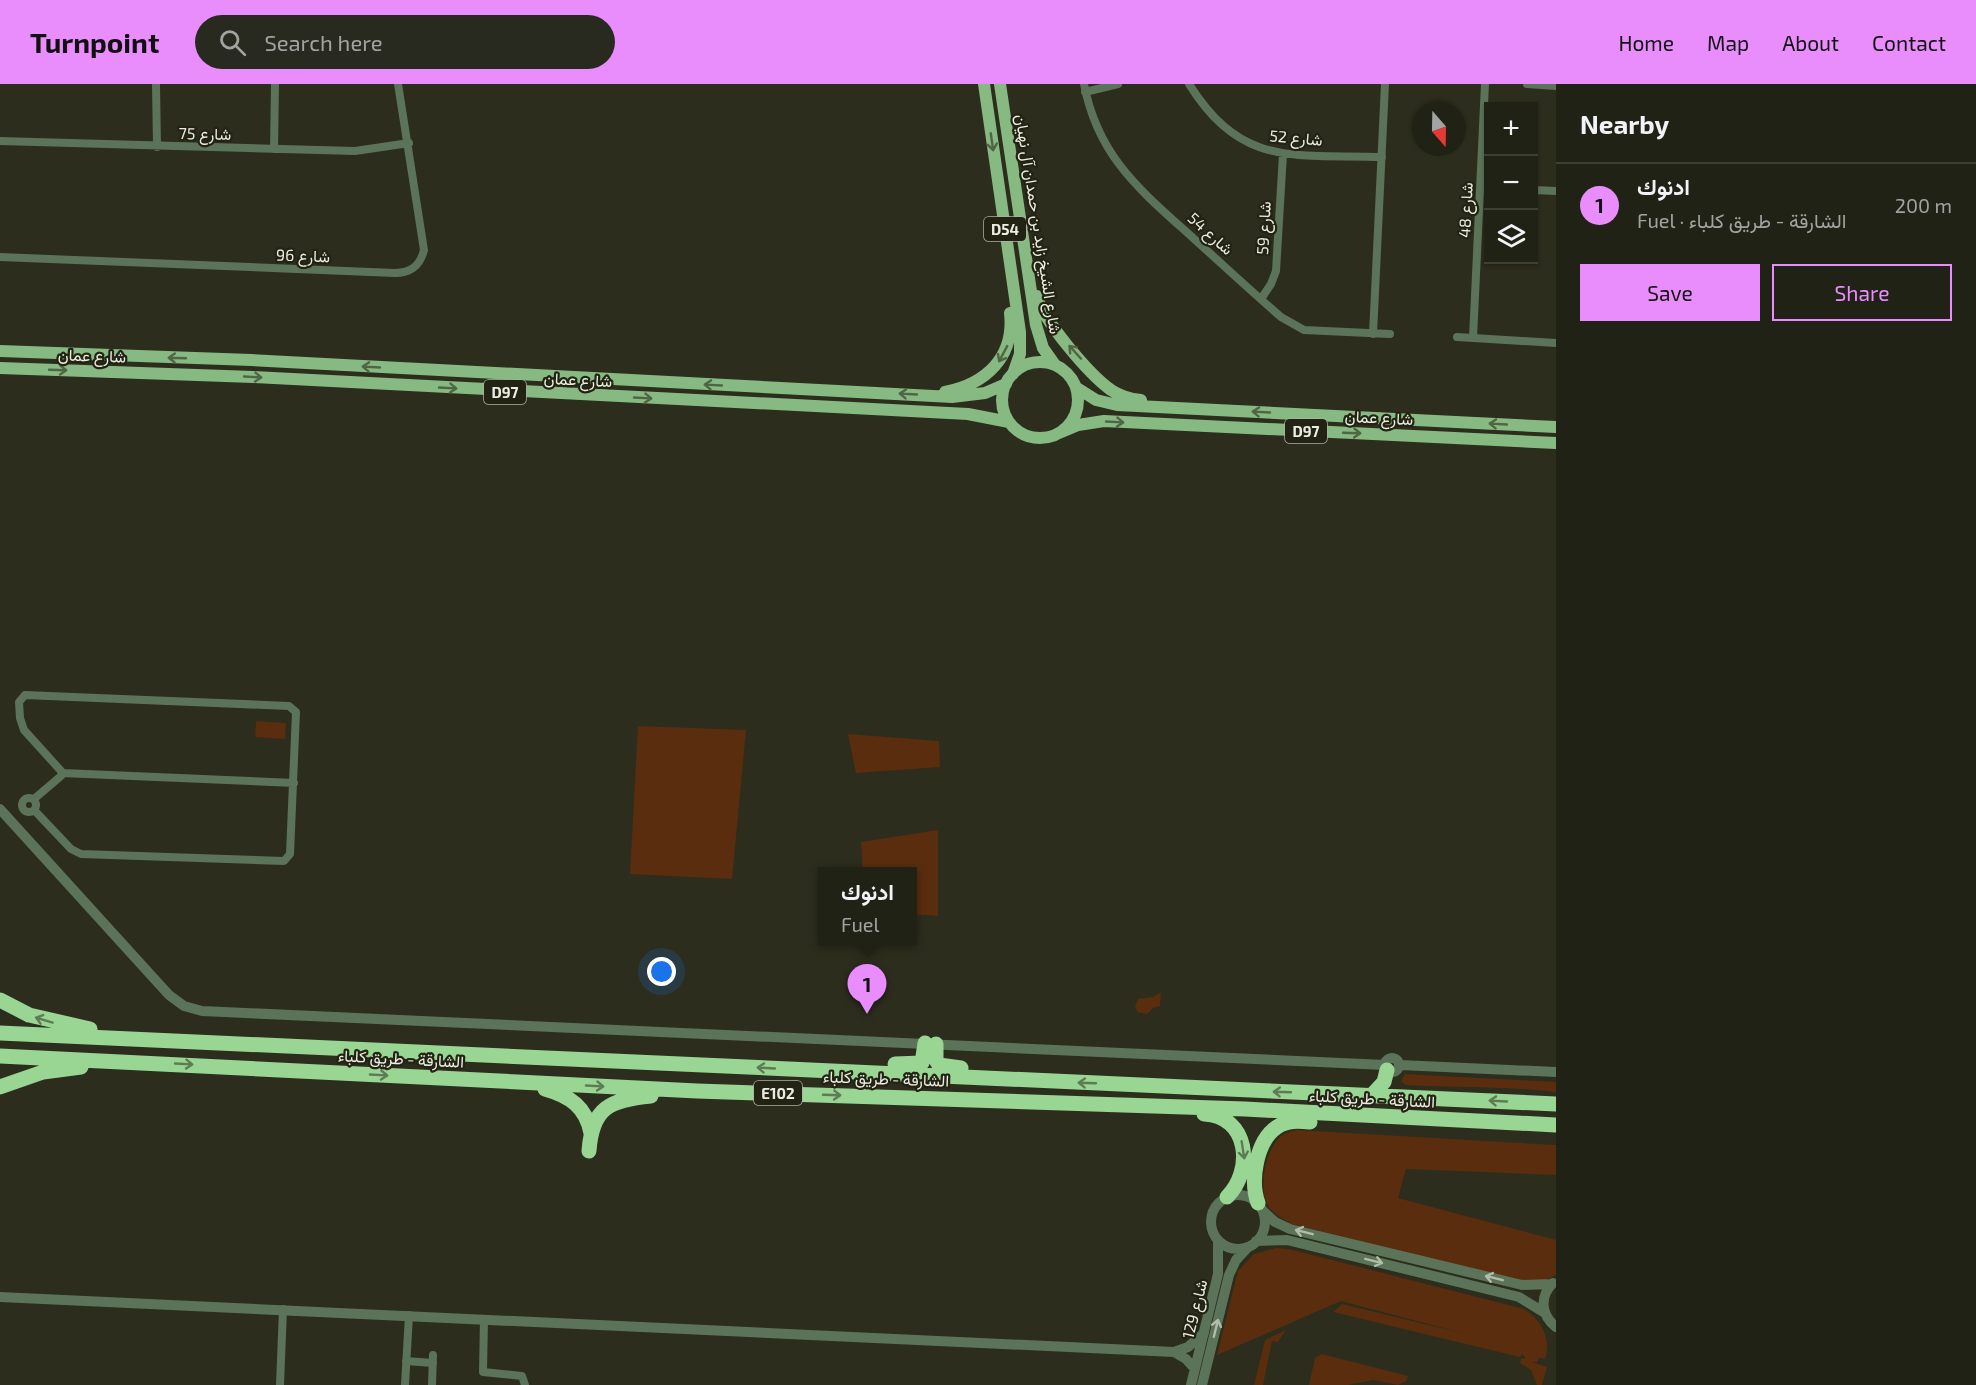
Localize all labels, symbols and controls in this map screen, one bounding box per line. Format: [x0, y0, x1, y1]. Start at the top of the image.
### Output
search box [195, 15, 615, 69]
text: Turnpoint [30, 25, 159, 59]
icon: search [216, 26, 249, 59]
text: Search here [264, 29, 383, 55]
text: Home [1618, 30, 1674, 55]
text: Map [1707, 30, 1749, 55]
text: About [1782, 30, 1839, 55]
text: Contact [1872, 30, 1946, 55]
north arrow [1412, 102, 1466, 156]
map controls [1484, 102, 1538, 264]
button: + [1484, 102, 1538, 156]
text: Nearby [1580, 108, 1669, 139]
street label: شارع الشيخ زايد بن حمدان آل نهيان [1009, 113, 1066, 336]
street label: شارع 75 [179, 123, 231, 146]
street label: شارع 52 [1268, 125, 1323, 152]
one-way arrow [987, 131, 998, 151]
button: − [1484, 156, 1538, 210]
text: ادنوك [1637, 173, 1690, 199]
street label: شارع 48 [1454, 182, 1479, 238]
text: 1 [1595, 193, 1604, 217]
text: 200 m [1895, 193, 1952, 217]
street label: شارع 59 [1252, 201, 1277, 255]
street label: شارع 54 [1183, 208, 1237, 260]
text: Fuel · الشارقة - طريق كلباء [1637, 208, 1846, 232]
button: layers [1484, 210, 1538, 264]
road number: D54 [984, 217, 1026, 241]
street label: شارع 96 [276, 245, 330, 268]
button: Save [1580, 264, 1760, 321]
button: Share [1772, 264, 1952, 321]
street label: شارع عمان [57, 344, 126, 369]
one-way arrow [997, 345, 1009, 362]
one-way arrow [1068, 345, 1082, 360]
one-way arrow [167, 352, 187, 364]
one-way arrow [362, 361, 382, 372]
one-way arrow [48, 365, 68, 376]
street label: شارع عمان [543, 368, 613, 393]
one-way arrow [243, 372, 263, 383]
road number: D97 [484, 380, 526, 404]
one-way arrow [703, 380, 723, 391]
one-way arrow [438, 383, 457, 394]
one-way arrow [898, 389, 918, 400]
one-way arrow [632, 393, 652, 404]
street label: شارع عمان [1344, 406, 1414, 431]
one-way arrow [1251, 407, 1271, 418]
one-way arrow [1104, 416, 1124, 427]
road number: D97 [1285, 419, 1327, 443]
one-way arrow [1488, 419, 1508, 430]
one-way arrow [1341, 427, 1361, 438]
popup [818, 867, 917, 945]
text: ادنوك [841, 878, 894, 904]
text: Fuel [841, 912, 880, 936]
your location [647, 957, 676, 986]
pin: 1 [848, 964, 886, 1014]
one-way arrow [35, 1014, 54, 1025]
street label: الشارقة - طريق كلباء [337, 1045, 465, 1073]
one-way arrow [174, 1059, 194, 1070]
one-way arrow [757, 1063, 777, 1074]
street label: الشارقة - طريق كلباء [823, 1066, 949, 1092]
one-way arrow [369, 1069, 389, 1080]
one-way arrow [1077, 1078, 1097, 1089]
one-way arrow [584, 1081, 604, 1092]
road number: E102 [754, 1081, 802, 1105]
street label: الشارقة - طريق كلباء [1308, 1085, 1436, 1113]
one-way arrow [1272, 1086, 1292, 1097]
one-way arrow [821, 1089, 841, 1100]
one-way arrow [1488, 1096, 1508, 1107]
one-way arrow [1237, 1140, 1248, 1159]
one-way arrow [1295, 1226, 1314, 1238]
one-way arrow [1365, 1256, 1384, 1268]
one-way arrow [1485, 1272, 1504, 1284]
street label: شارع 129 [1177, 1277, 1213, 1341]
one-way arrow [1211, 1319, 1223, 1338]

